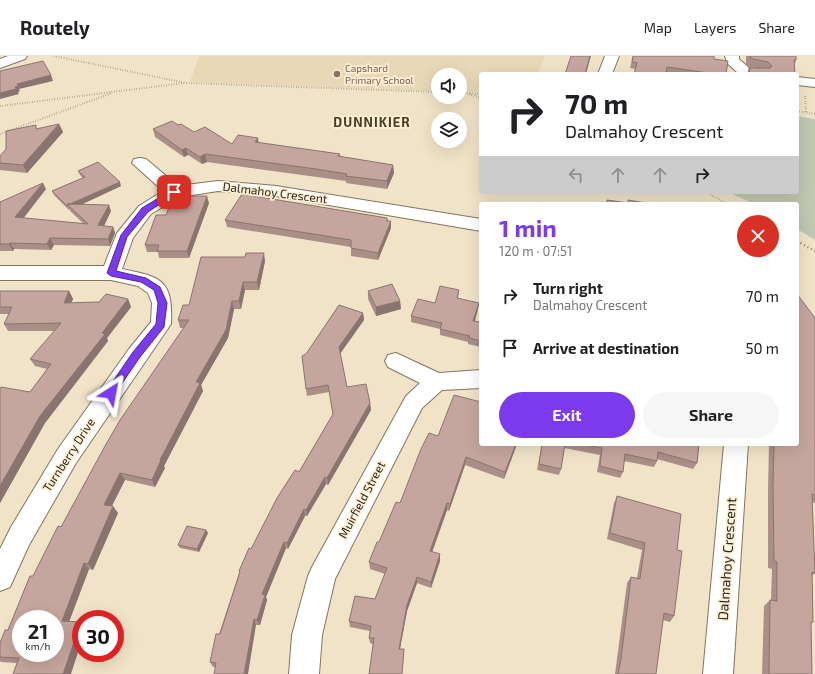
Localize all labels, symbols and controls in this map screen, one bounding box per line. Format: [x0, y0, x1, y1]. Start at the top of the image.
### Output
text: Routely [20, 16, 90, 39]
text: Map [644, 19, 672, 36]
text: Layers [694, 19, 736, 36]
text: Share [758, 19, 795, 36]
place label: Capshard Primary School [345, 62, 414, 86]
map controls [431, 68, 467, 148]
button: sound [431, 68, 467, 104]
marker: Capshard Primary School [332, 69, 342, 79]
text: 70 m [565, 86, 628, 120]
icon: right [499, 88, 551, 140]
button: layers [431, 112, 467, 148]
district label: DUNNIKIER [333, 114, 411, 130]
text: Dalmahoy Crescent [565, 120, 723, 142]
icon: left [565, 164, 587, 186]
icon: ahead [607, 164, 629, 186]
icon: ahead [649, 164, 671, 186]
icon: right [691, 164, 713, 186]
pin [157, 175, 191, 209]
street label: Dalmahoy Crescent [222, 179, 329, 205]
icon: arrive [163, 181, 185, 203]
text: 1 min [499, 213, 557, 242]
button: close [737, 215, 779, 257]
text: 120 m · 07:51 [499, 243, 572, 259]
text: Turn right [533, 279, 603, 297]
icon: right [499, 285, 521, 307]
text: 70 m [746, 287, 779, 305]
text: Dalmahoy Crescent [533, 297, 647, 313]
icon: arrive [499, 337, 521, 359]
text: Arrive at destination [533, 339, 679, 357]
text: 50 m [745, 339, 779, 357]
position arrow [90, 372, 132, 414]
button: Exit [499, 392, 635, 438]
button: Share [643, 392, 779, 438]
street label: Turnberry Drive [39, 415, 97, 494]
street label: Muirfield Street [335, 458, 388, 540]
street label: Dalmahoy Crescent [714, 497, 739, 621]
speed limit sign: 30 [72, 610, 124, 662]
text: 21 [28, 619, 48, 643]
text: km/h [26, 640, 50, 652]

